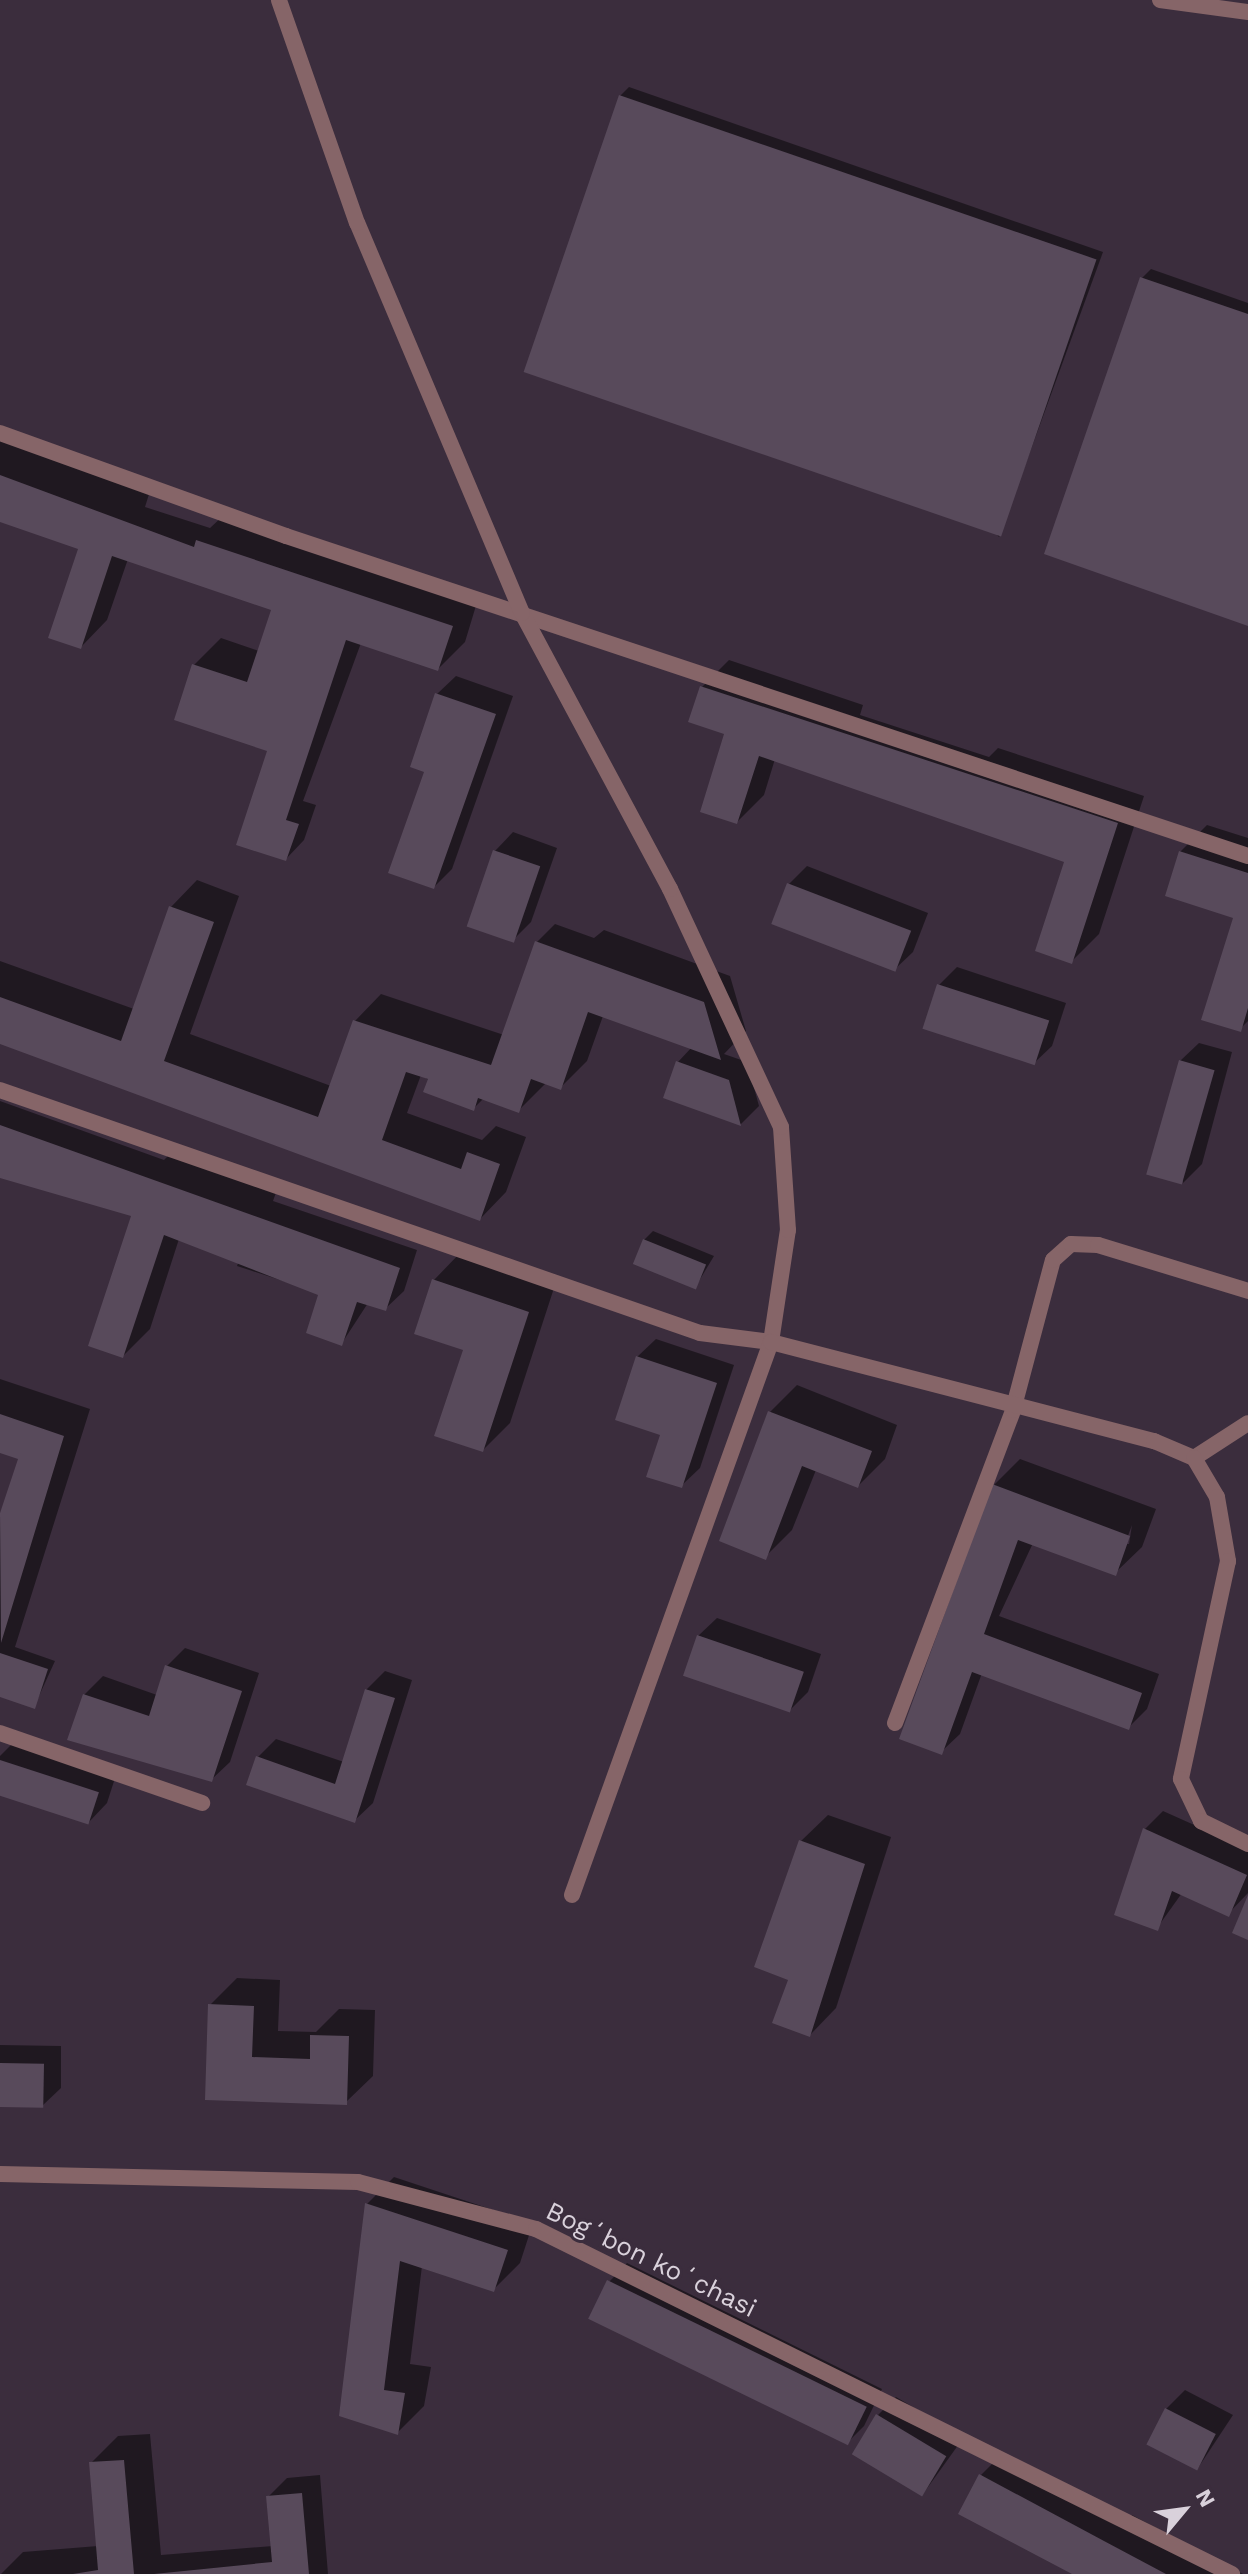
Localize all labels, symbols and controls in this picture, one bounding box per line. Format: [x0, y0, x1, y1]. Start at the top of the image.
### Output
street label: Bogʻbon koʻchasi [541, 2195, 761, 2325]
north arrow [1144, 2470, 1224, 2550]
text: N [1191, 2485, 1220, 2511]

